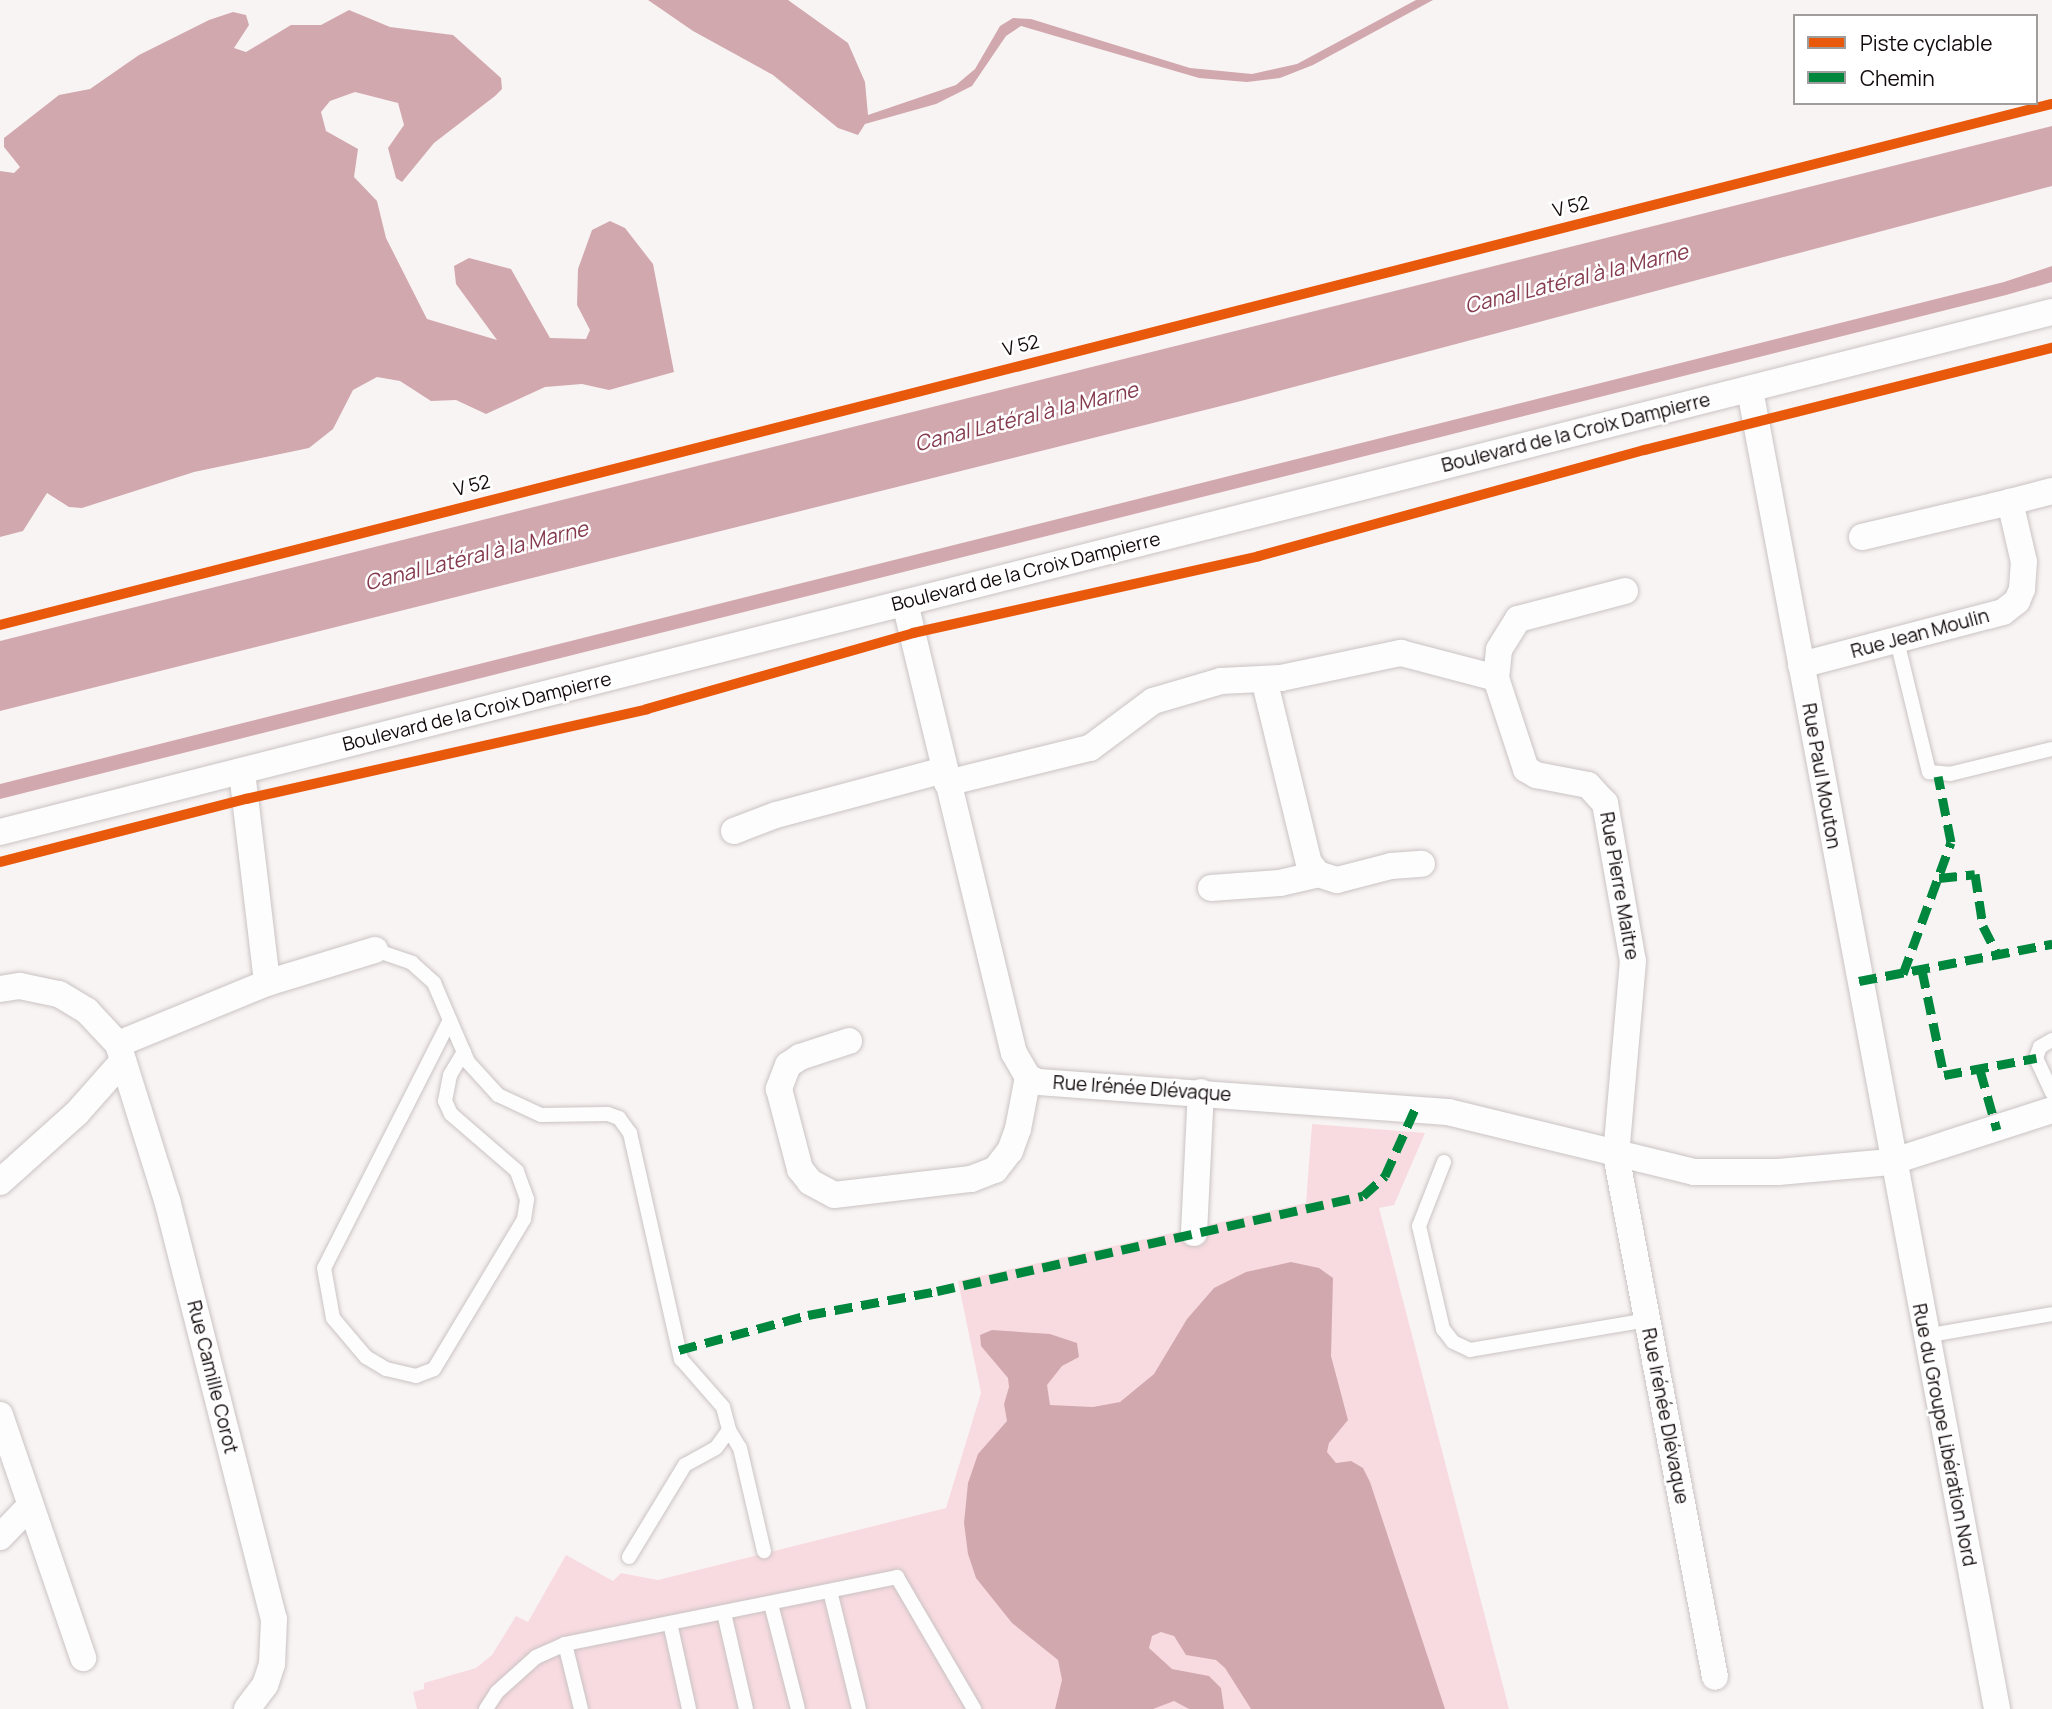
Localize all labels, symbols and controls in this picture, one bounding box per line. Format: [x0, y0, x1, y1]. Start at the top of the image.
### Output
legend [1793, 14, 2038, 105]
text: Piste cyclable [1860, 29, 1992, 57]
text: Chemin [1860, 64, 1935, 92]
street label: V 52 [1551, 192, 1591, 222]
water label: Canal Latéral à la Marne [1462, 238, 1690, 318]
street label: V 52 [1001, 331, 1041, 361]
water label: Canal Latéral à la Marne [912, 376, 1140, 456]
street label: Boulevard de la Croix Dampierre [1439, 389, 1713, 477]
street label: V 52 [452, 471, 492, 501]
water label: Canal Latéral à la Marne [362, 515, 590, 595]
street label: Boulevard de la Croix Dampierre [889, 528, 1163, 616]
street label: Rue Jean Moulin [1848, 605, 1992, 663]
street label: Boulevard de la Croix Dampierre [340, 668, 614, 756]
street label: Rue Paul Mouton [1797, 701, 1845, 851]
street label: Rue Pierre Maitre [1595, 810, 1643, 962]
street label: Rue Irénée Dlévaque [1052, 1071, 1232, 1107]
street label: Rue Camille Corot [182, 1298, 242, 1456]
street label: Rue du Groupe Libération Nord [1907, 1302, 1981, 1568]
street label: Rue Irénée Dlévaque [1637, 1326, 1693, 1506]

